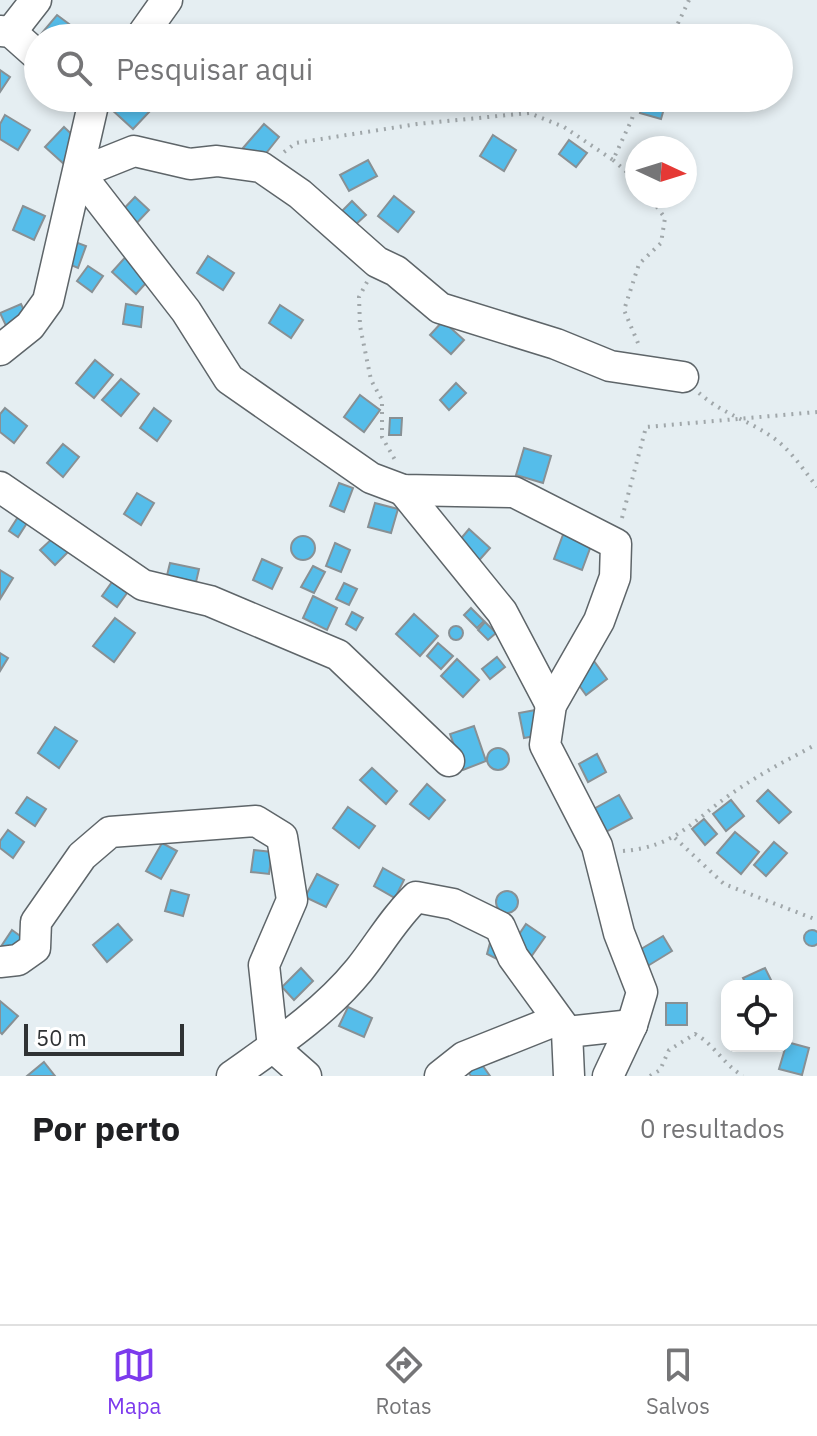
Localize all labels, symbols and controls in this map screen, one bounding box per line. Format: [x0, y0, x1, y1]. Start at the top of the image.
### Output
search box [24, 24, 793, 112]
icon: search [52, 46, 96, 90]
text: Pesquisar aqui [116, 49, 313, 88]
north arrow [625, 136, 697, 208]
map controls [721, 980, 793, 1052]
button: locate [721, 980, 793, 1052]
scale bar [24, 1020, 184, 1056]
text: 50 m [36, 1023, 87, 1052]
text: Por perto [32, 1106, 180, 1150]
text: 0 resultados [640, 1111, 785, 1145]
tab: Mapa [107, 1343, 161, 1420]
tab: Rotas [375, 1343, 432, 1420]
tab: Salvos [646, 1343, 710, 1420]

